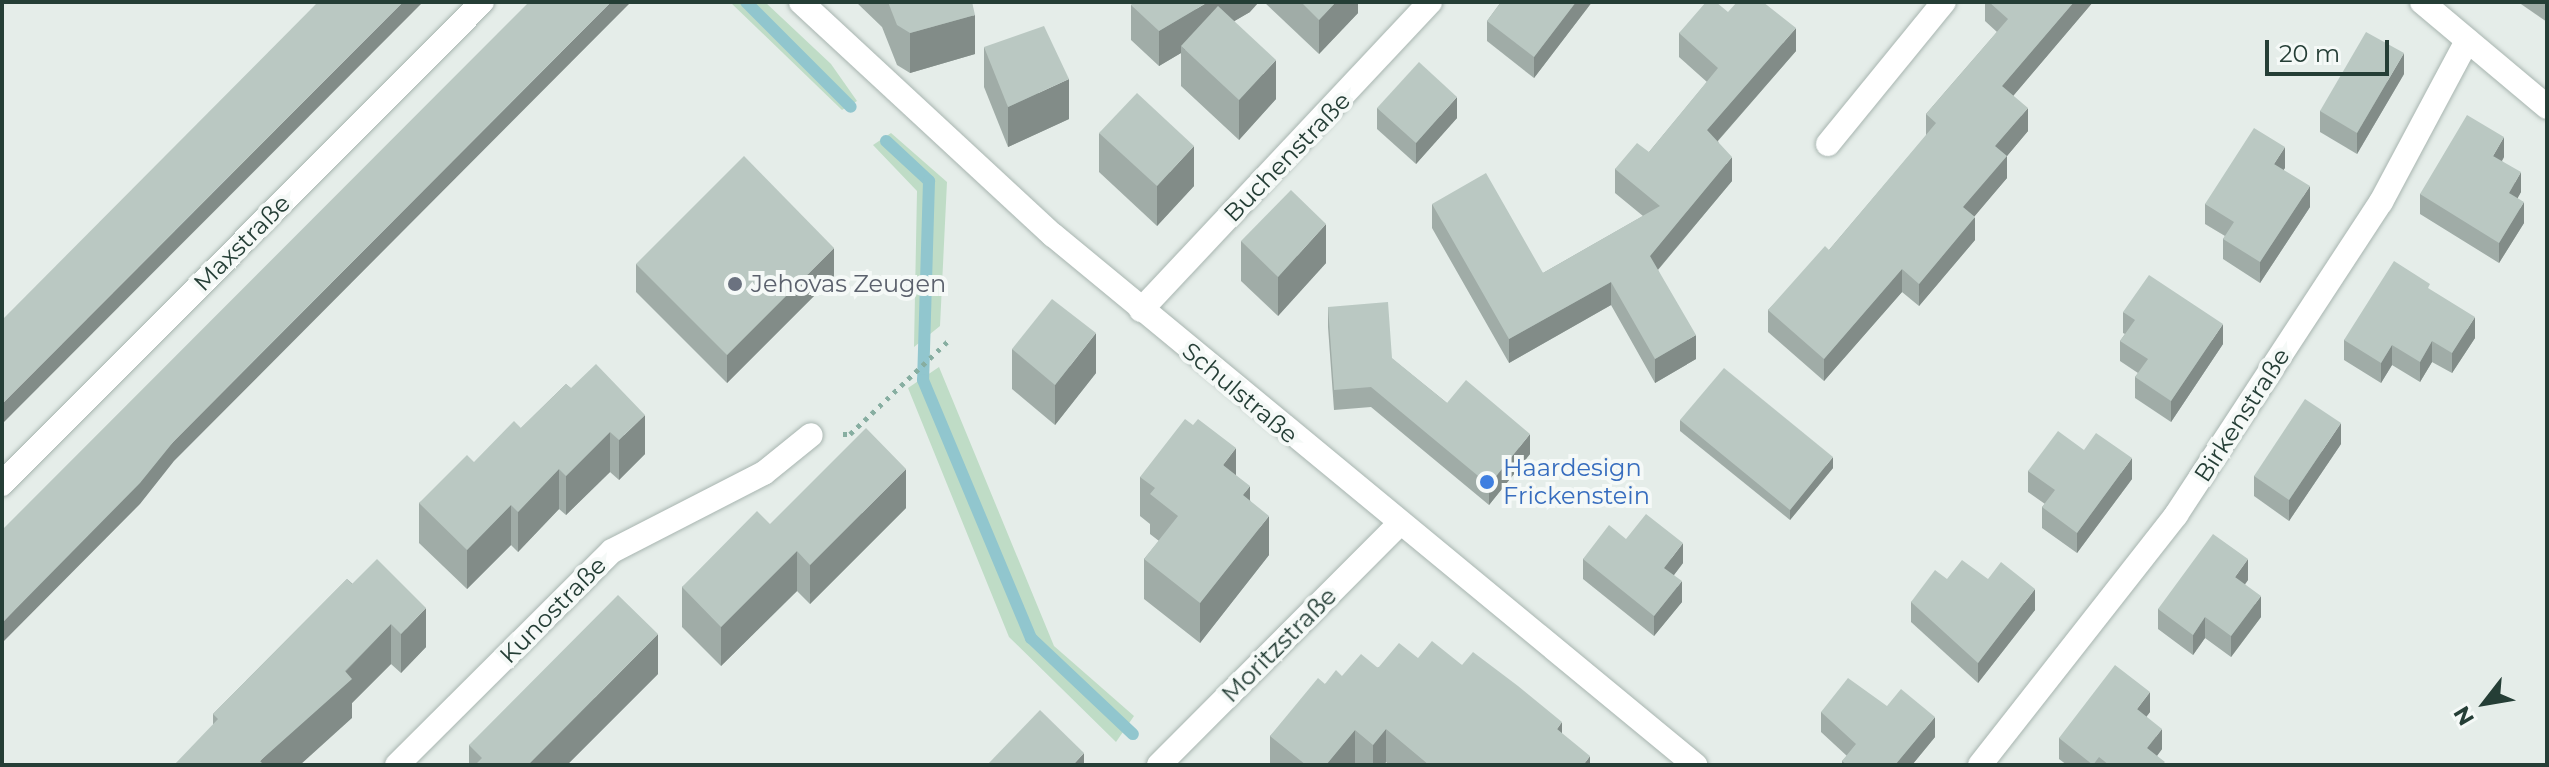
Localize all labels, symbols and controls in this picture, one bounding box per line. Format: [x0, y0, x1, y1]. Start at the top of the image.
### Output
scale bar [2269, 24, 2393, 74]
text: 20 m [2279, 39, 2340, 68]
street label: Buchenstraße [1218, 86, 1356, 228]
street label: Maxstraße [188, 189, 296, 297]
place label: Jehovas Zeugen [751, 270, 946, 298]
marker: Jehovas Zeugen [726, 275, 744, 293]
street label: Schulstraße [1176, 336, 1304, 450]
street label: Birkenstraße [2188, 343, 2296, 487]
place label: Haardesign Frickenstein [1503, 454, 1650, 510]
marker: Haardesign Frickenstein [1478, 473, 1496, 491]
street label: Kunostraße [494, 551, 612, 669]
street label: Moritzstraße [1216, 582, 1342, 708]
north arrow [2445, 663, 2525, 743]
text: N [2448, 701, 2480, 730]

